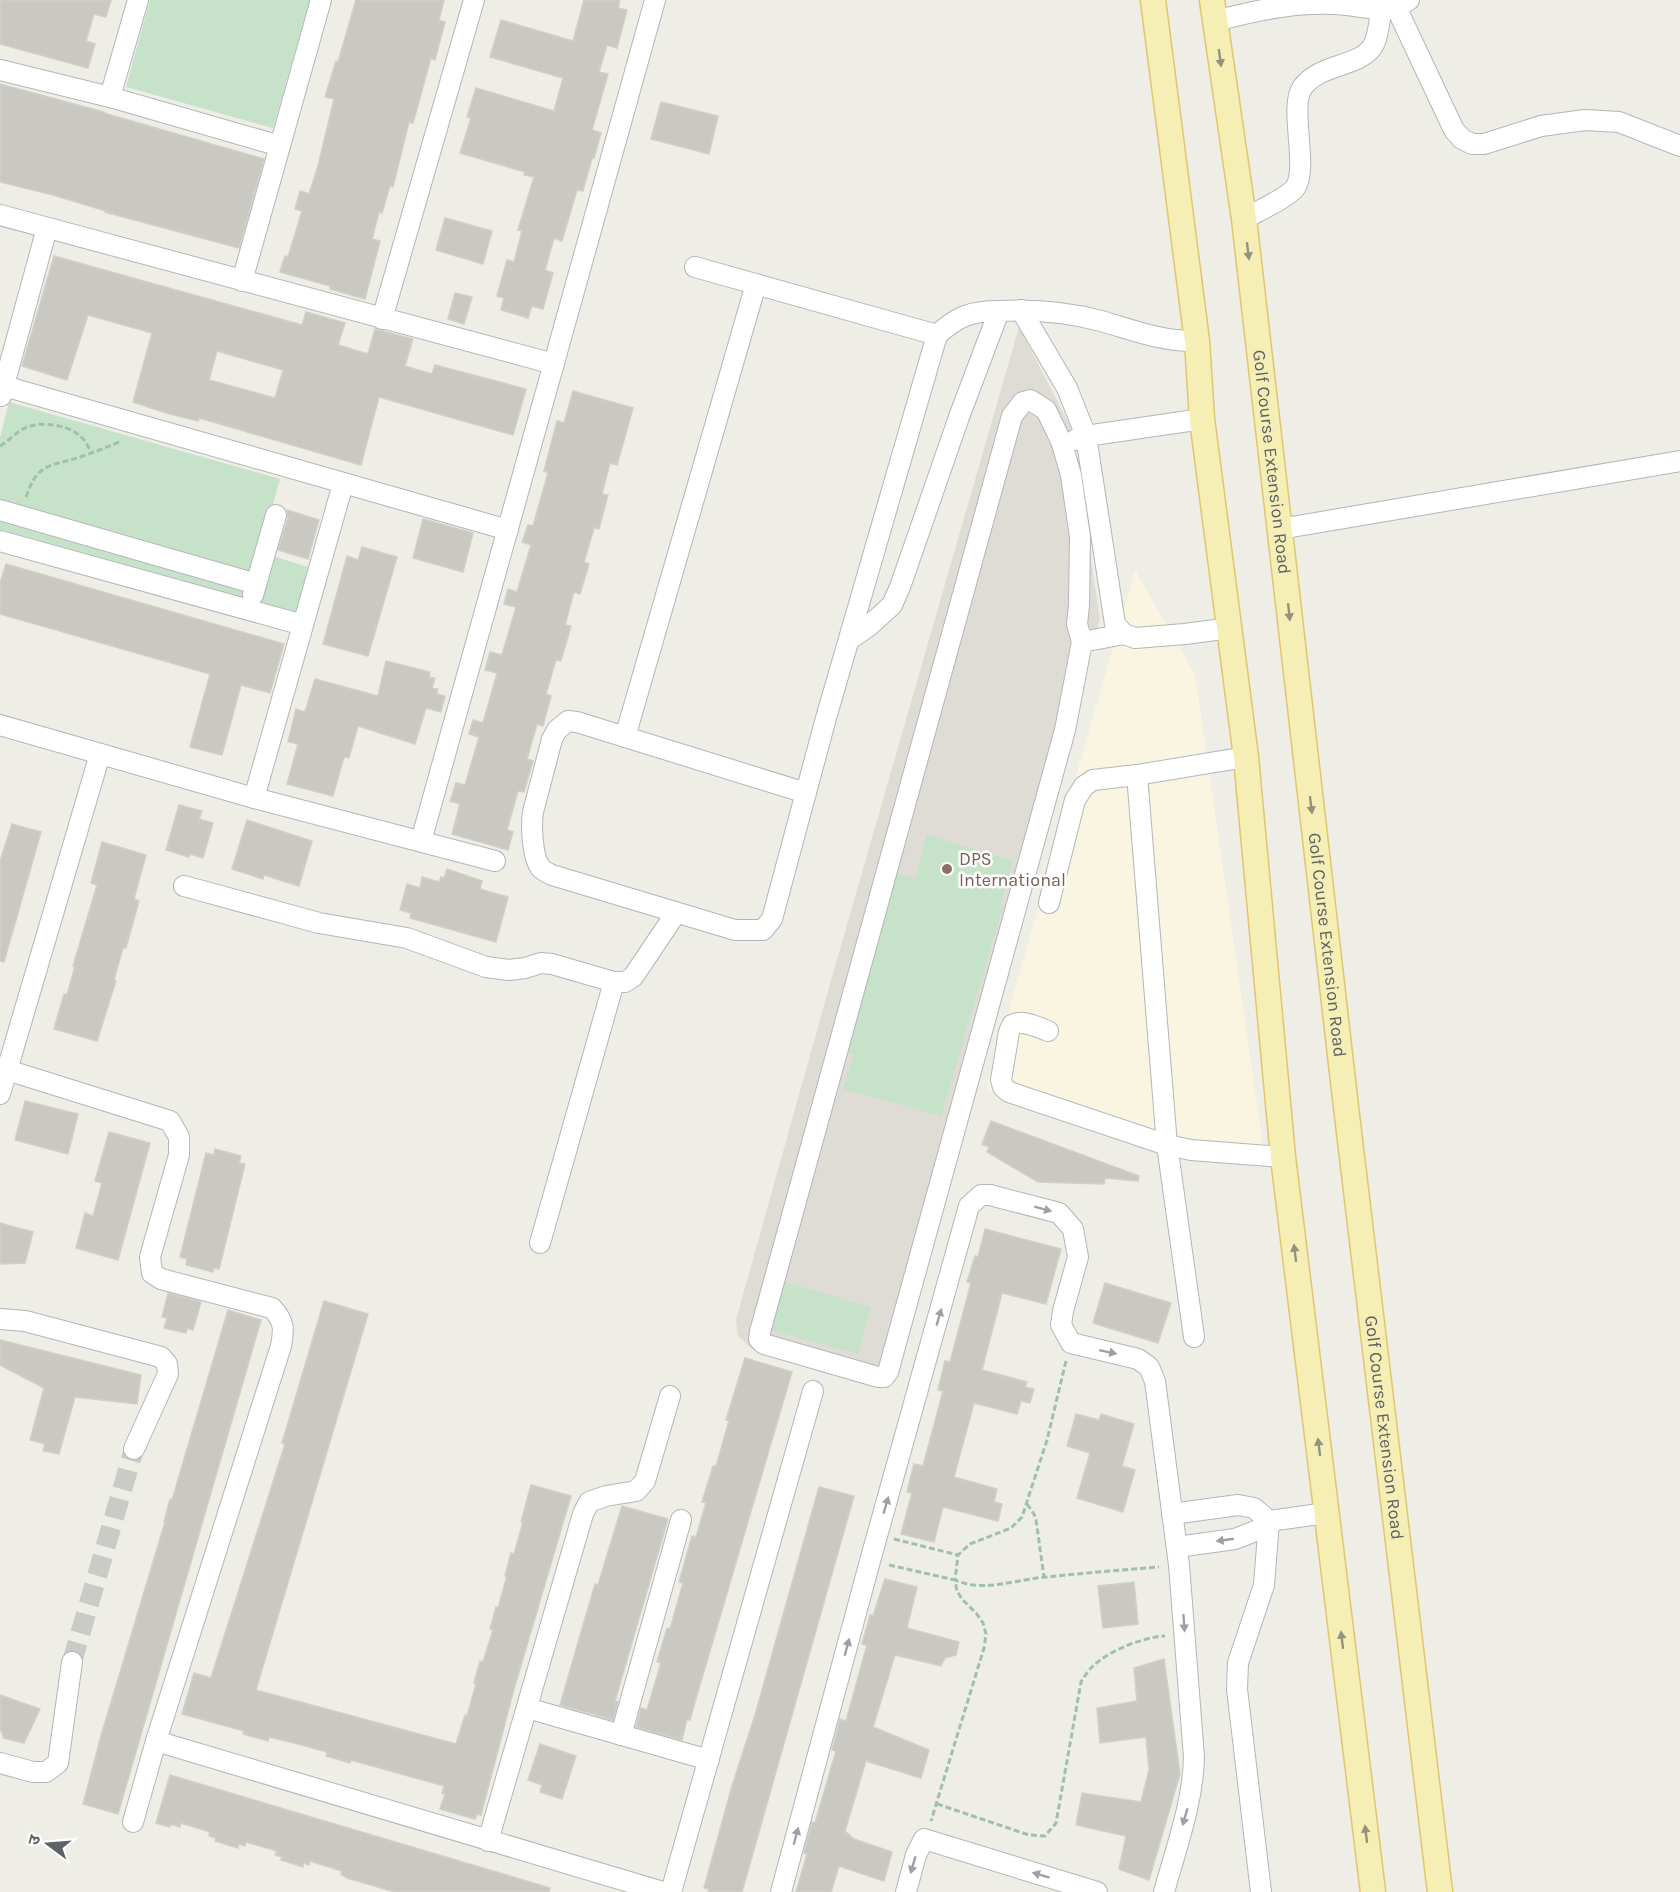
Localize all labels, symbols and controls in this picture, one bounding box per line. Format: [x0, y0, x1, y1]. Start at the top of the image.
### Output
one-way arrow [1216, 48, 1225, 67]
one-way arrow [1243, 241, 1253, 260]
street label: Golf Course Extension Road [1248, 349, 1296, 576]
one-way arrow [1284, 602, 1294, 621]
one-way arrow [1306, 796, 1316, 815]
street label: Golf Course Extension Road [1304, 831, 1351, 1058]
place label: DPS International [959, 848, 1066, 891]
marker: DPS International [940, 862, 954, 876]
one-way arrow [1034, 1205, 1052, 1214]
one-way arrow [1290, 1244, 1300, 1263]
one-way arrow [934, 1308, 944, 1326]
street label: Golf Course Extension Road [1360, 1314, 1409, 1541]
one-way arrow [1099, 1348, 1118, 1357]
one-way arrow [1314, 1437, 1323, 1456]
one-way arrow [882, 1495, 892, 1514]
one-way arrow [1216, 1536, 1235, 1545]
one-way arrow [1179, 1614, 1188, 1633]
one-way arrow [1337, 1631, 1347, 1650]
one-way arrow [843, 1638, 852, 1656]
one-way arrow [1180, 1808, 1189, 1826]
north arrow [18, 1814, 78, 1874]
one-way arrow [1361, 1824, 1370, 1843]
one-way arrow [792, 1826, 802, 1845]
text: उ [24, 1832, 45, 1847]
one-way arrow [908, 1856, 917, 1874]
one-way arrow [1032, 1870, 1050, 1879]

